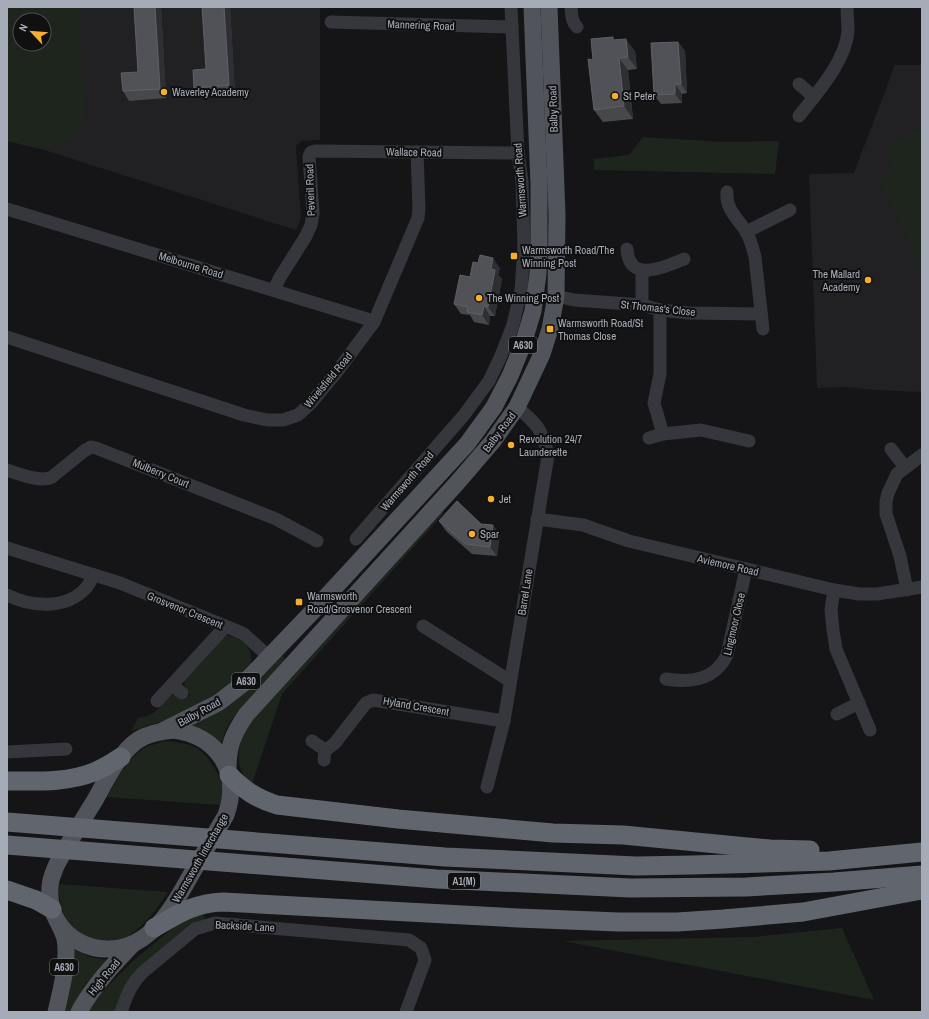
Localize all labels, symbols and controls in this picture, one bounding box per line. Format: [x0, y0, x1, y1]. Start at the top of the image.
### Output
north arrow [12, 12, 52, 52]
street label: Mannering Road [387, 17, 455, 33]
text: N [15, 22, 31, 34]
place label: Waverley Academy [172, 85, 249, 99]
street label: Balby Road [545, 85, 561, 133]
marker: Waverley Academy [159, 87, 169, 97]
place label: St Peter [623, 89, 656, 103]
marker: St Peter [610, 91, 620, 101]
street label: Warmsworth Road [510, 142, 530, 218]
street label: Wallace Road [386, 145, 442, 159]
street label: Peveril Road [302, 164, 318, 216]
place label: Warmsworth Road/The Winning Post [522, 243, 614, 270]
street label: Melbourne Road [157, 249, 225, 281]
marker: Warmsworth Road/The Winning Post [509, 251, 519, 261]
place label: The Mallard Academy [812, 267, 860, 294]
marker: The Mallard Academy [863, 275, 873, 285]
place label: The Winning Post [487, 291, 560, 305]
marker: The Winning Post [474, 293, 484, 303]
street label: St Thomas's Close [620, 297, 696, 319]
place label: Warmsworth Road/St Thomas Close [558, 316, 644, 343]
marker: Warmsworth Road/St Thomas Close [545, 324, 555, 334]
road number: A630 [509, 337, 537, 353]
street label: Wivelsfield Road [301, 349, 355, 411]
street label: Balby Road [479, 409, 519, 455]
place label: Revolution 24/7 Launderette [519, 432, 582, 459]
marker: Revolution 24/7 Launderette [506, 440, 516, 450]
street label: Warmsworth Road [377, 448, 437, 514]
street label: Mulberry Court [131, 455, 192, 491]
place label: Jet [499, 492, 512, 506]
marker: Jet [486, 494, 496, 504]
place label: Spar [480, 527, 499, 541]
marker: Spar [467, 529, 477, 539]
street label: Aviemore Road [695, 551, 760, 579]
street label: Barrel Lane [514, 568, 536, 616]
street label: Grosvenor Crescent [145, 588, 225, 632]
place label: Warmsworth Road/Grosvenor Crescent [307, 589, 412, 616]
street label: Lingmoor Close [720, 591, 748, 657]
marker: Warmsworth Road/Grosvenor Crescent [294, 597, 304, 607]
road number: A630 [232, 673, 260, 689]
street label: Hyland Crescent [382, 693, 451, 719]
street label: Balby Road [175, 695, 223, 729]
street label: Warmsworth Interchange [169, 811, 231, 905]
road number: A1(M) [448, 873, 480, 889]
street label: Backside Lane [215, 917, 275, 935]
street label: High Road [85, 956, 123, 998]
road number: A630 [50, 959, 78, 975]

